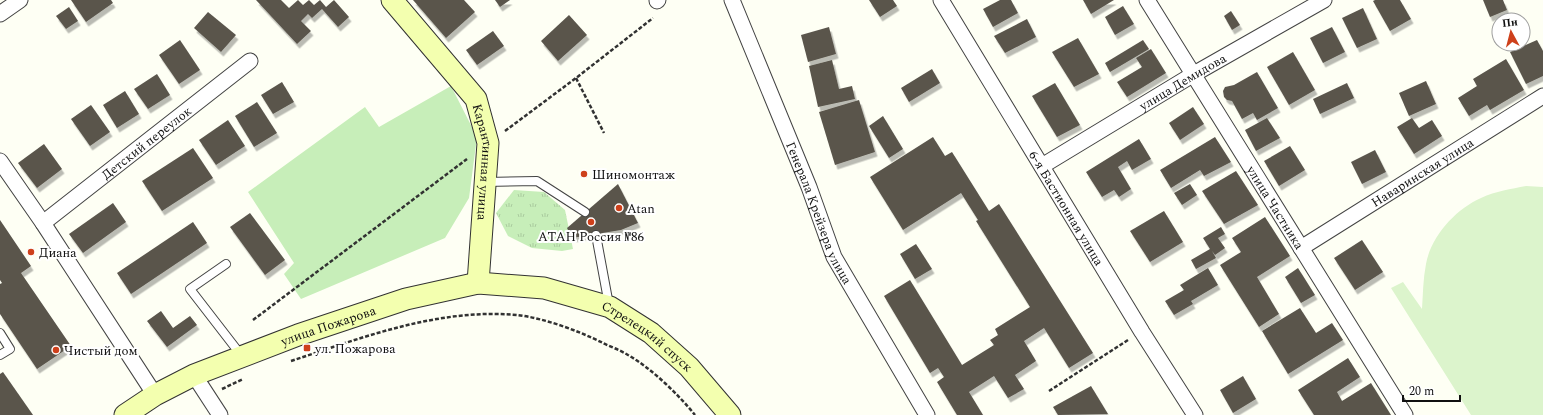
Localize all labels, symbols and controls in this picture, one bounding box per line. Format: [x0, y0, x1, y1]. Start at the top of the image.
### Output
north arrow [1491, 12, 1531, 52]
text: Пн [1501, 13, 1519, 32]
street label: улица Демидова [1135, 48, 1231, 116]
street label: Детский переулок [97, 101, 196, 185]
street label: Карантинная улица [467, 102, 497, 222]
street label: Наваринская улица [1367, 133, 1478, 213]
street label: Генерала Крейзера улица [780, 139, 857, 289]
street label: 6-я Бастионная улица [1023, 147, 1109, 270]
street label: улица Частника [1241, 161, 1309, 254]
place label: Шиномонтаж [592, 165, 675, 185]
marker: Шиномонтаж [579, 169, 589, 179]
place label: Atan [627, 199, 655, 219]
marker: Atan [614, 203, 624, 213]
marker: АТАН Россия №86 [586, 217, 596, 227]
place label: АТАН Россия №86 [538, 227, 644, 247]
place label: Диана [39, 243, 77, 263]
marker: Диана [26, 247, 36, 257]
street label: Стрелецкий спуск [599, 296, 697, 377]
street label: улица Пожарова [277, 301, 379, 352]
place label: ул. Пожарова [314, 339, 396, 359]
place label: Чистый дом [64, 341, 138, 361]
marker: ул. Пожарова [302, 343, 312, 353]
marker: Чистый дом [51, 345, 61, 355]
scale bar [1403, 377, 1460, 403]
text: 20 m [1409, 382, 1434, 401]

